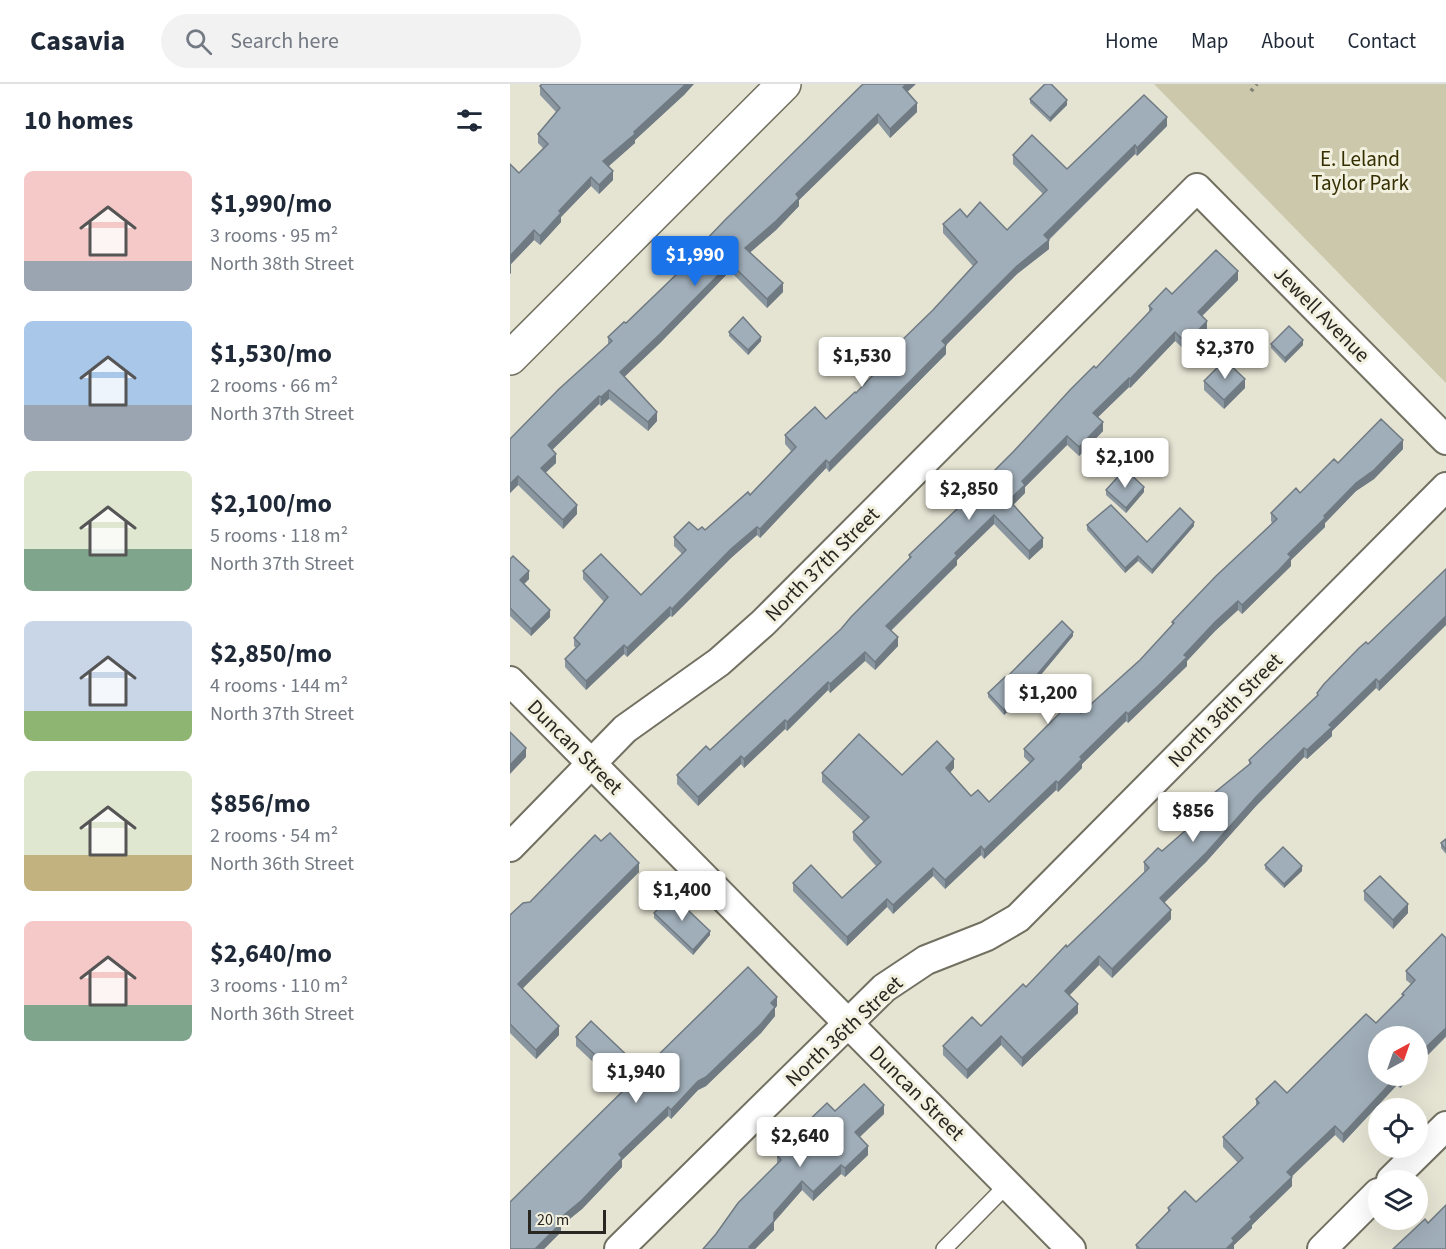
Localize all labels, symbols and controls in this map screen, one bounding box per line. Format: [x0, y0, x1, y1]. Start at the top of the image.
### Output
search box [161, 14, 581, 68]
text: Casavia [30, 21, 125, 61]
icon: search [182, 25, 215, 58]
text: Search here [230, 25, 339, 57]
text: Home [1105, 26, 1158, 56]
text: Map [1191, 26, 1229, 56]
text: About [1262, 26, 1314, 56]
text: Contact [1347, 26, 1416, 56]
text: 10 homes [24, 102, 133, 139]
icon: filters [453, 104, 486, 137]
park label: E. Leland Taylor Park [1311, 144, 1409, 198]
text: $1,990/mo [210, 185, 332, 222]
icon: home [72, 195, 144, 267]
text: 3 rooms · 95 m² [210, 222, 338, 250]
pin: $1,990 [646, 236, 744, 287]
text: $1,990 [666, 241, 724, 269]
text: North 38th Street [210, 250, 354, 278]
street label: Jewell Avenue [1267, 259, 1377, 369]
pin: $2,370 [1176, 329, 1274, 380]
text: $2,370 [1196, 334, 1254, 362]
text: $1,530/mo [210, 335, 332, 372]
pin: $1,530 [813, 337, 911, 388]
text: $1,530 [833, 342, 891, 370]
icon: home [72, 345, 144, 417]
text: 2 rooms · 66 m² [210, 372, 338, 400]
text: North 37th Street [210, 400, 354, 428]
pin: $2,100 [1076, 438, 1174, 489]
text: $2,100 [1096, 443, 1154, 471]
pin: $2,850 [920, 470, 1018, 521]
text: $2,850 [940, 475, 998, 503]
text: $2,100/mo [210, 485, 332, 522]
icon: home [72, 495, 144, 567]
street label: North 37th Street [758, 500, 886, 628]
text: 5 rooms · 118 m² [210, 522, 348, 550]
text: North 37th Street [210, 550, 354, 578]
text: $2,850/mo [210, 635, 332, 672]
icon: home [72, 645, 144, 717]
street label: North 36th Street [1161, 646, 1289, 774]
text: 4 rooms · 144 m² [210, 672, 348, 700]
pin: $1,200 [999, 674, 1097, 725]
text: $1,200 [1019, 679, 1077, 707]
street label: Duncan Street [521, 693, 629, 801]
text: North 37th Street [210, 700, 354, 728]
text: $856/mo [210, 785, 310, 822]
pin: $856 [1157, 792, 1229, 843]
icon: home [72, 795, 144, 867]
text: $856 [1172, 797, 1214, 825]
text: 2 rooms · 54 m² [210, 822, 338, 850]
text: North 36th Street [210, 850, 354, 878]
pin: $1,400 [633, 871, 731, 922]
text: $1,400 [653, 876, 711, 904]
text: $2,640/mo [210, 935, 332, 972]
icon: home [72, 945, 144, 1017]
street label: North 36th Street [778, 968, 910, 1094]
text: 3 rooms · 110 m² [210, 972, 348, 1000]
text: North 36th Street [210, 1000, 354, 1028]
north arrow [1368, 1026, 1428, 1086]
map controls [1368, 1026, 1428, 1230]
street label: Duncan Street [863, 1039, 971, 1147]
pin: $1,940 [587, 1053, 685, 1104]
text: $1,940 [607, 1058, 665, 1086]
button: locate [1368, 1098, 1428, 1158]
pin: $2,640 [751, 1117, 849, 1168]
text: $2,640 [771, 1122, 829, 1150]
button: layers [1368, 1170, 1428, 1230]
scale bar [528, 1207, 606, 1234]
text: 20 m [537, 1209, 569, 1231]

